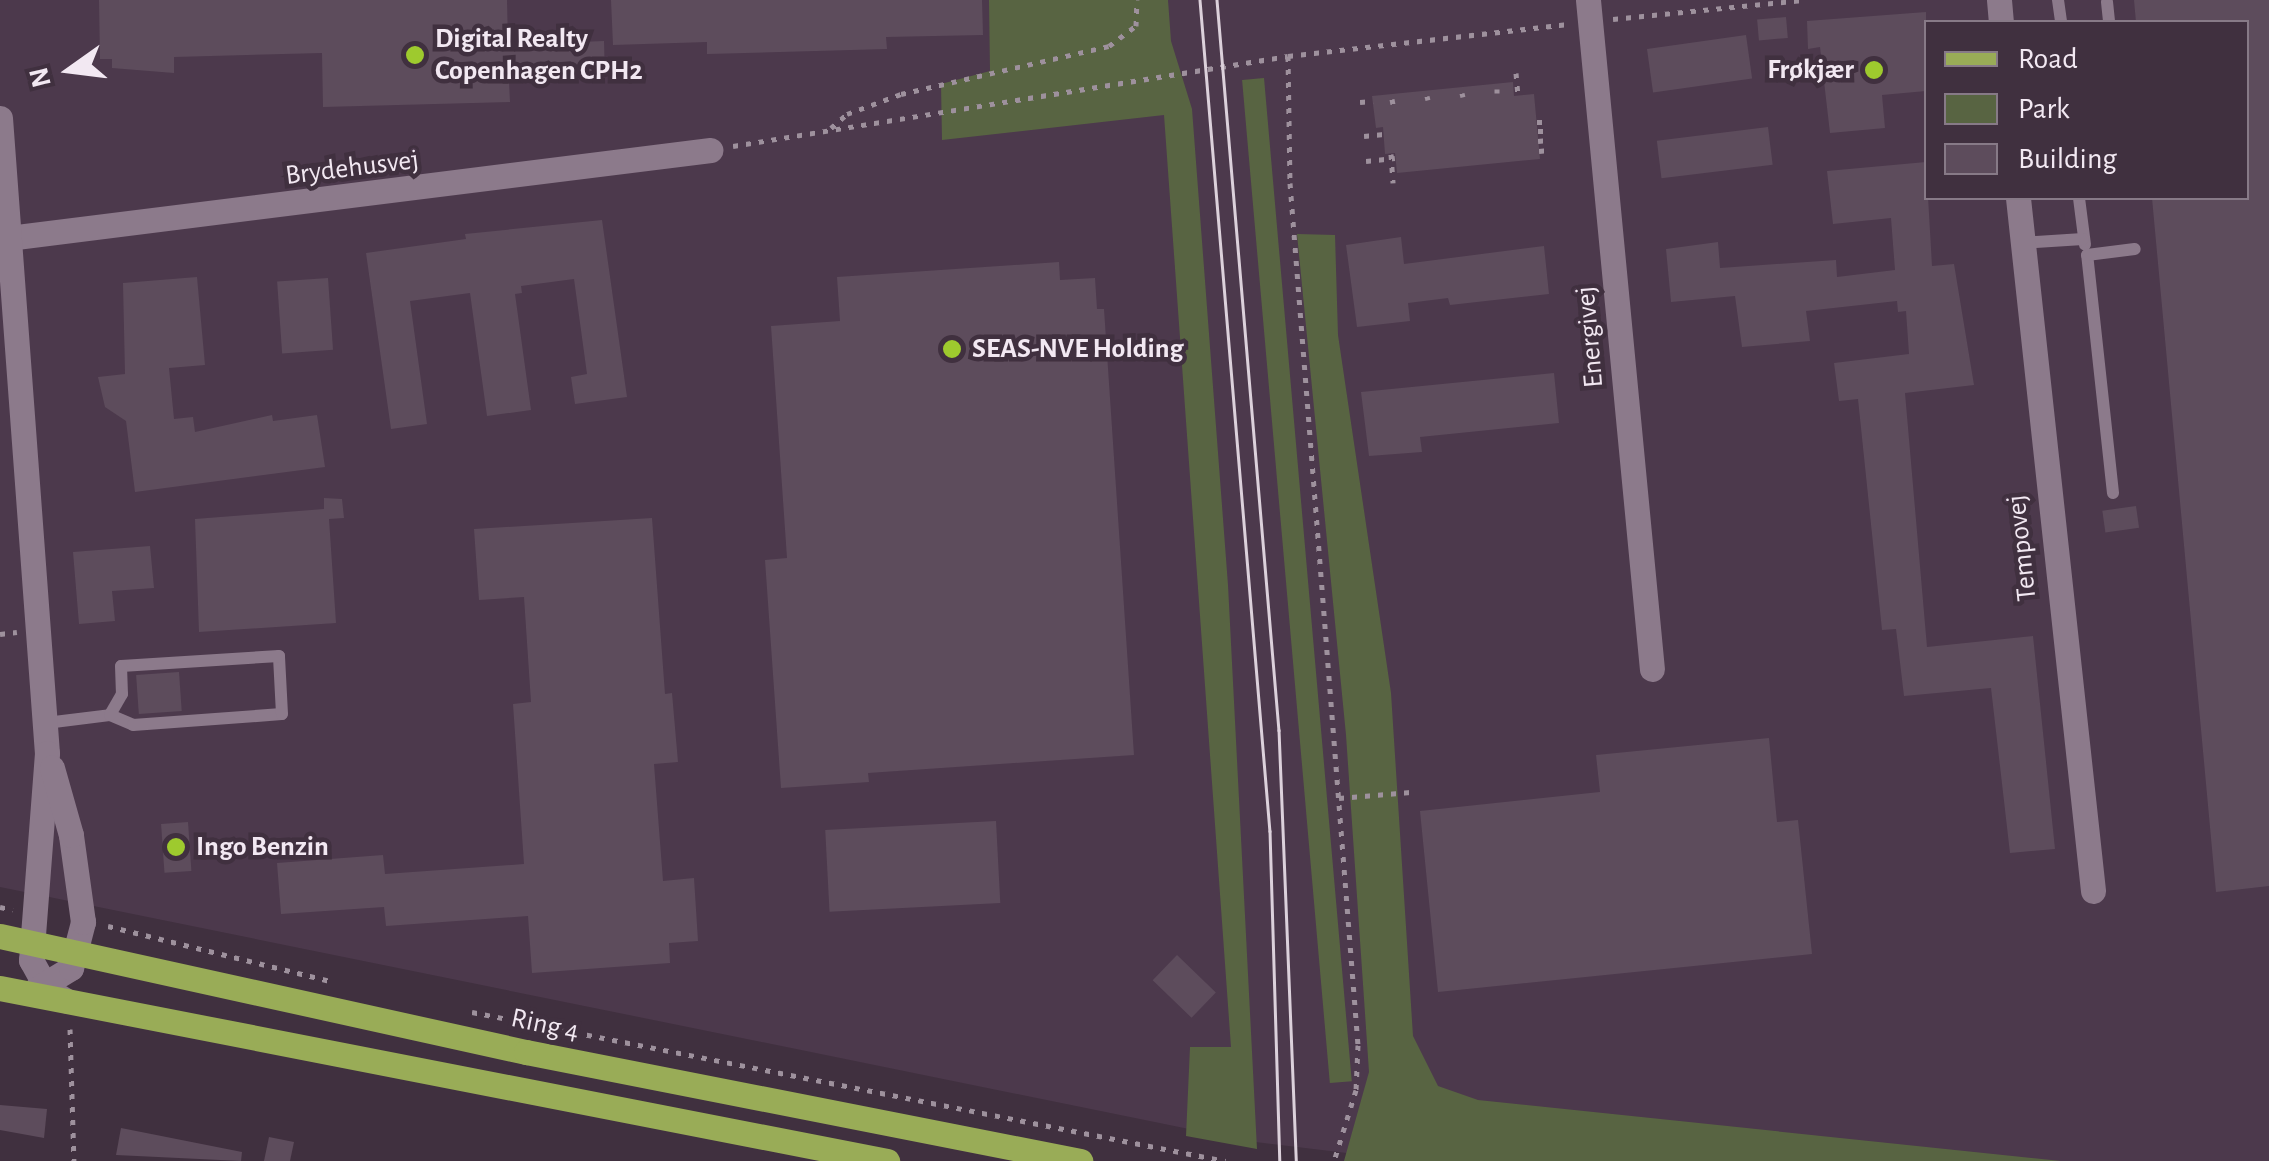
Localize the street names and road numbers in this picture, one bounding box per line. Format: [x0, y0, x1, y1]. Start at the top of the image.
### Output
street label: Brydehusvej [283, 143, 421, 193]
street label: Energivej [1569, 285, 1611, 389]
street label: Tempovej [2000, 493, 2044, 603]
street label: Ring 4 [508, 1001, 582, 1049]

